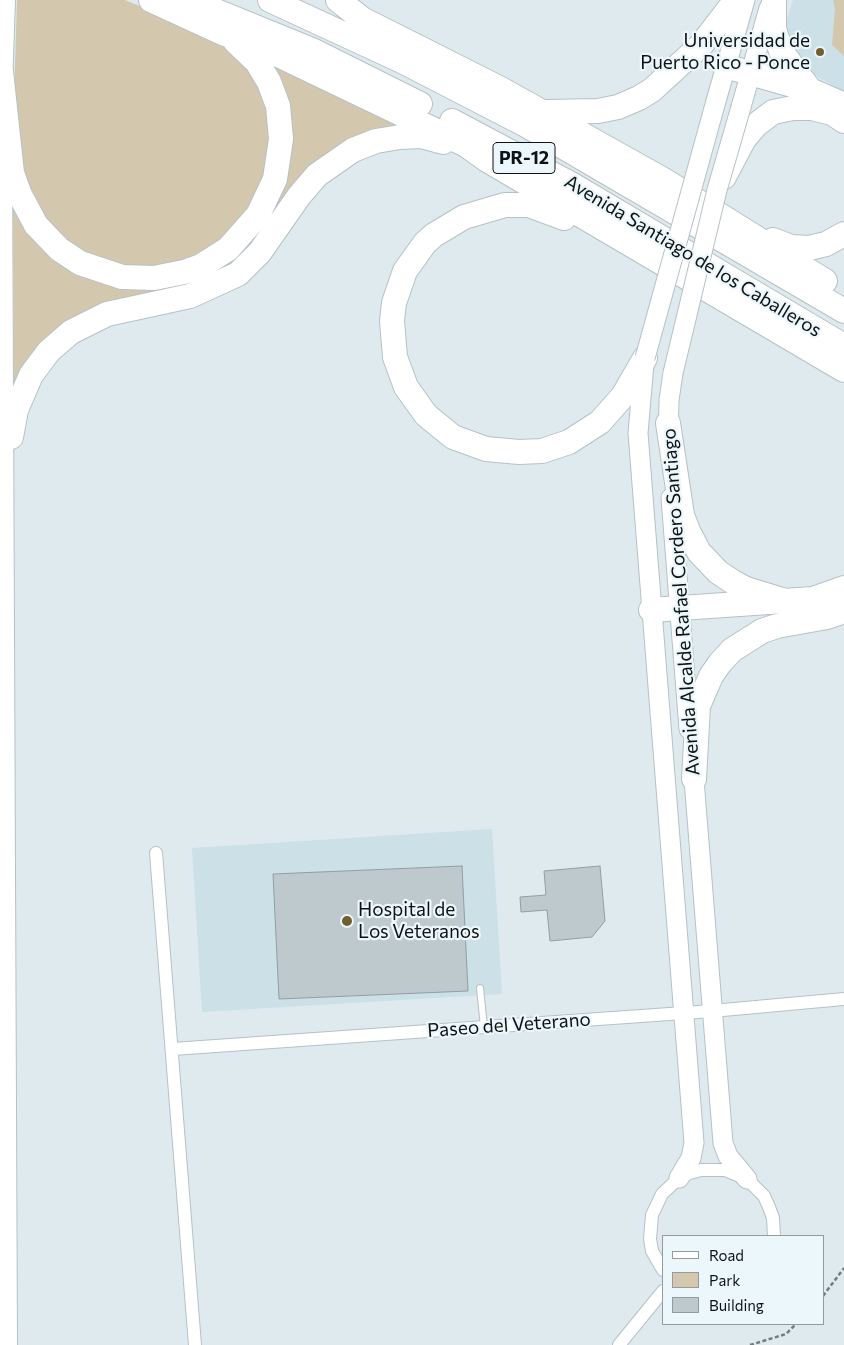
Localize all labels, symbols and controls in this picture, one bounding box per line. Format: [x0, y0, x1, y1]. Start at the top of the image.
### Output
place label: Universidad de Puerto Rico - Ponce [640, 30, 810, 74]
marker: Universidad de Puerto Rico - Ponce [814, 46, 826, 58]
road number: PR-12 [493, 142, 555, 174]
street label: Avenida Santiago de los Caballeros [560, 170, 826, 342]
street label: Avenida Alcalde Rafael Cordero Santiago [657, 428, 705, 776]
place label: Hospital de Los Veteranos [358, 899, 480, 943]
marker: Hospital de Los Veteranos [340, 914, 354, 928]
street label: Paseo del Veterano [426, 1008, 592, 1042]
legend [662, 1235, 824, 1325]
text: Road [709, 1246, 744, 1264]
text: Park [709, 1271, 740, 1289]
text: Building [709, 1296, 764, 1314]

